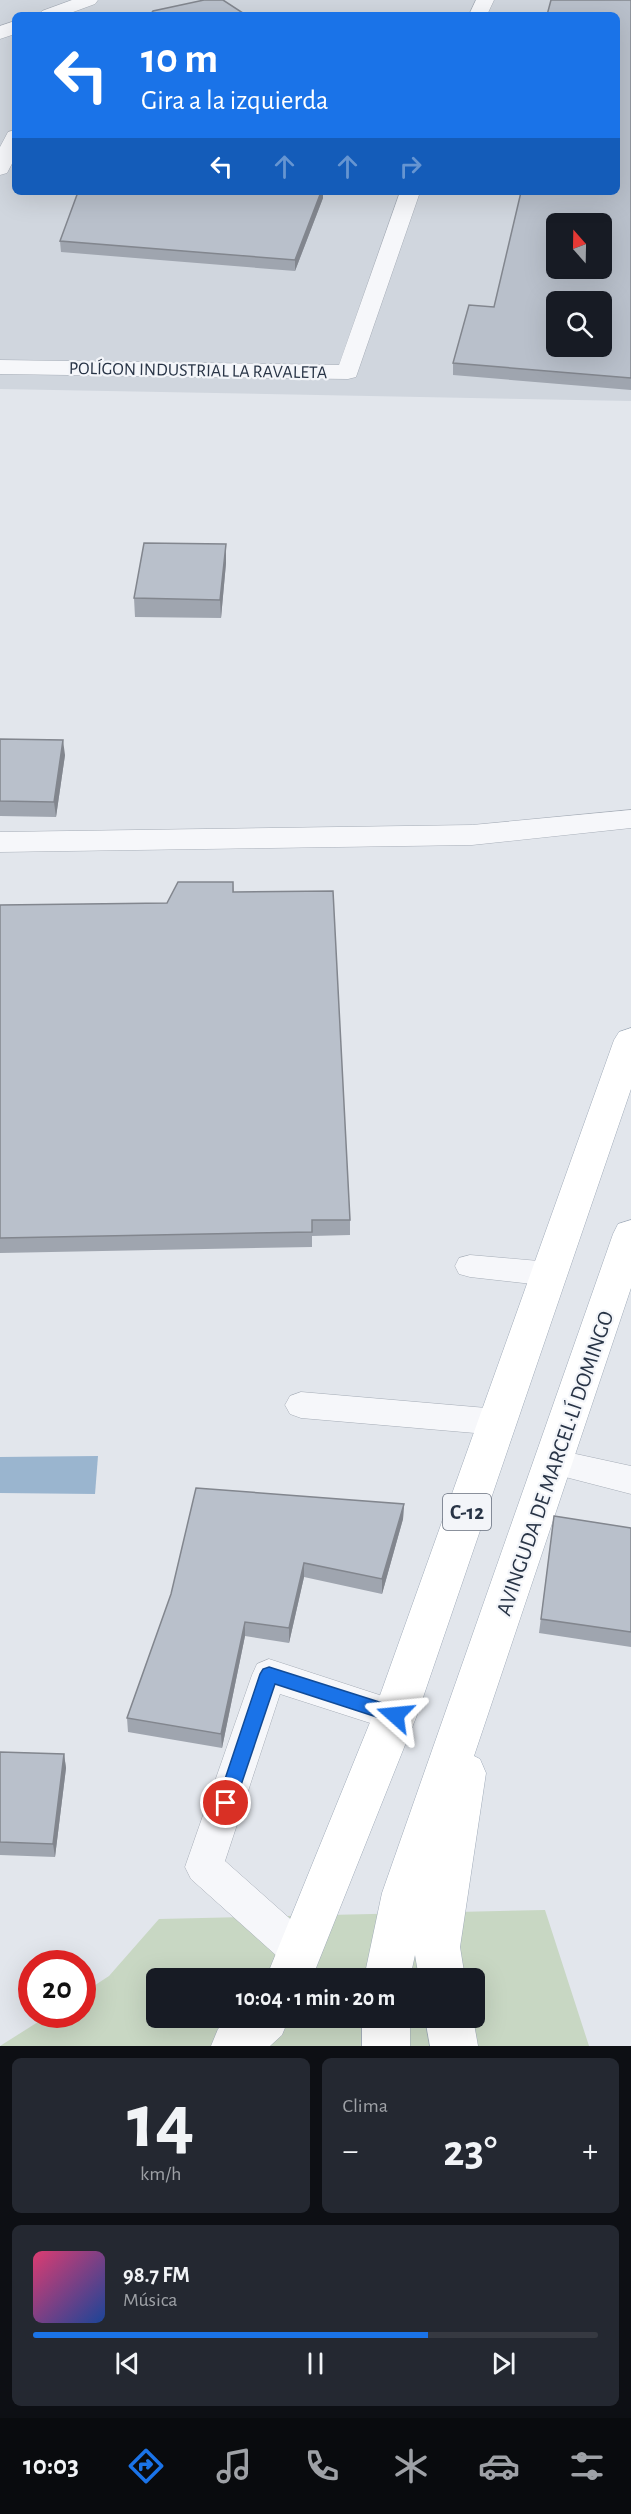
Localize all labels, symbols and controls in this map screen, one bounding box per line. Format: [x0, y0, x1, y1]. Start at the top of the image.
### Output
icon: left [42, 36, 120, 114]
text: 10 m [141, 38, 218, 80]
text: Gira a la izquierda [141, 87, 329, 114]
icon: left [205, 150, 238, 183]
icon: ahead [268, 150, 301, 183]
icon: ahead [331, 150, 364, 183]
icon: right [394, 150, 427, 183]
north arrow [546, 213, 612, 279]
map controls [546, 213, 612, 357]
button: search [546, 291, 612, 357]
street label: POLÍGON INDUSTRIAL LA RAVALETA [69, 357, 328, 382]
street label: AVINGUDA DE MARCEL·LÍ DOMINGO [491, 1308, 618, 1618]
road number: C-12 [443, 1494, 491, 1530]
position arrow [363, 1683, 427, 1747]
pin [200, 1777, 251, 1828]
icon: arrive [209, 1786, 242, 1819]
speed limit sign: 20 [18, 1950, 96, 2028]
text: 10:04 · 1 min · 20 m [236, 1987, 395, 2009]
text: 14 [127, 2084, 194, 2162]
text: Clima [343, 2096, 388, 2116]
text: 23° [443, 2129, 497, 2174]
text: − [343, 2135, 358, 2168]
text: + [582, 2135, 598, 2168]
text: km/h [140, 2164, 181, 2184]
text: 98.7 FM [123, 2264, 190, 2286]
text: Música [123, 2290, 178, 2310]
icon: previous [111, 2347, 144, 2380]
icon: pause [299, 2347, 332, 2380]
icon: next [487, 2347, 520, 2380]
icon: directions [125, 2445, 167, 2487]
icon: music [213, 2445, 255, 2487]
icon: phone [301, 2445, 343, 2487]
icon: climate [390, 2445, 432, 2487]
icon: car [478, 2445, 520, 2487]
icon: filters [566, 2445, 608, 2487]
text: 10:03 [23, 2452, 79, 2479]

